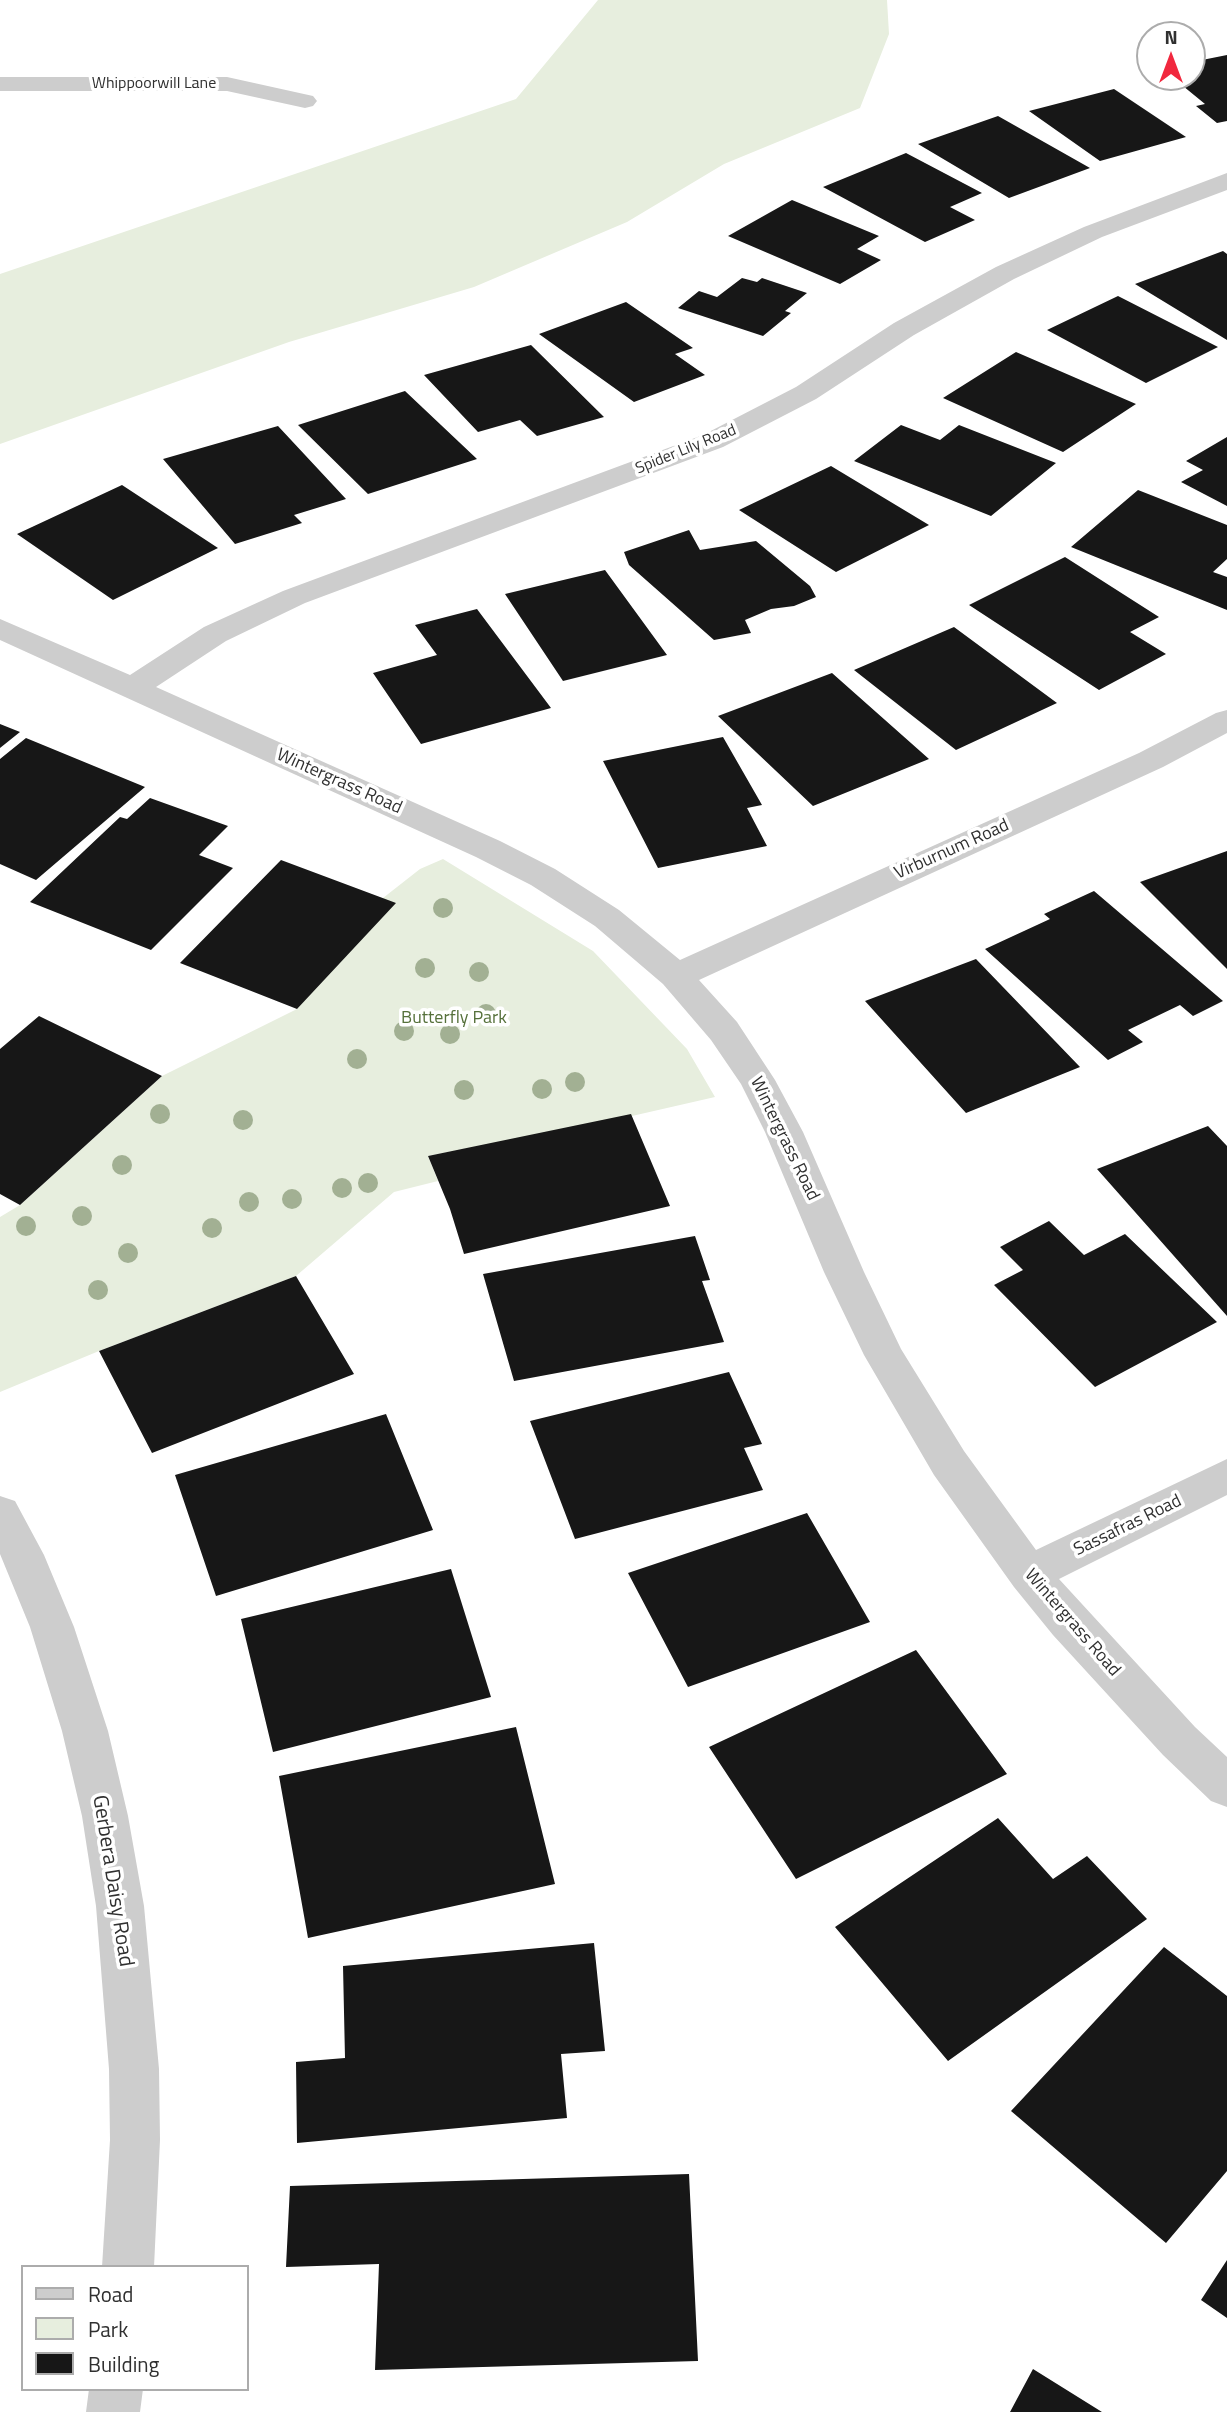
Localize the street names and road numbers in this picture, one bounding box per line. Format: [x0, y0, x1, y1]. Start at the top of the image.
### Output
street label: Whippoorwill Lane [92, 74, 216, 94]
street label: Spider Lily Road [633, 421, 739, 479]
street label: Wintergrass Road [273, 745, 405, 819]
street label: Virburnum Road [891, 815, 1013, 885]
street label: Wintergrass Road [745, 1074, 823, 1204]
street label: Sassafras Road [1071, 1491, 1185, 1561]
street label: Wintergrass Road [1020, 1565, 1124, 1681]
street label: Gerbera Daisy Road [86, 1793, 138, 1969]

